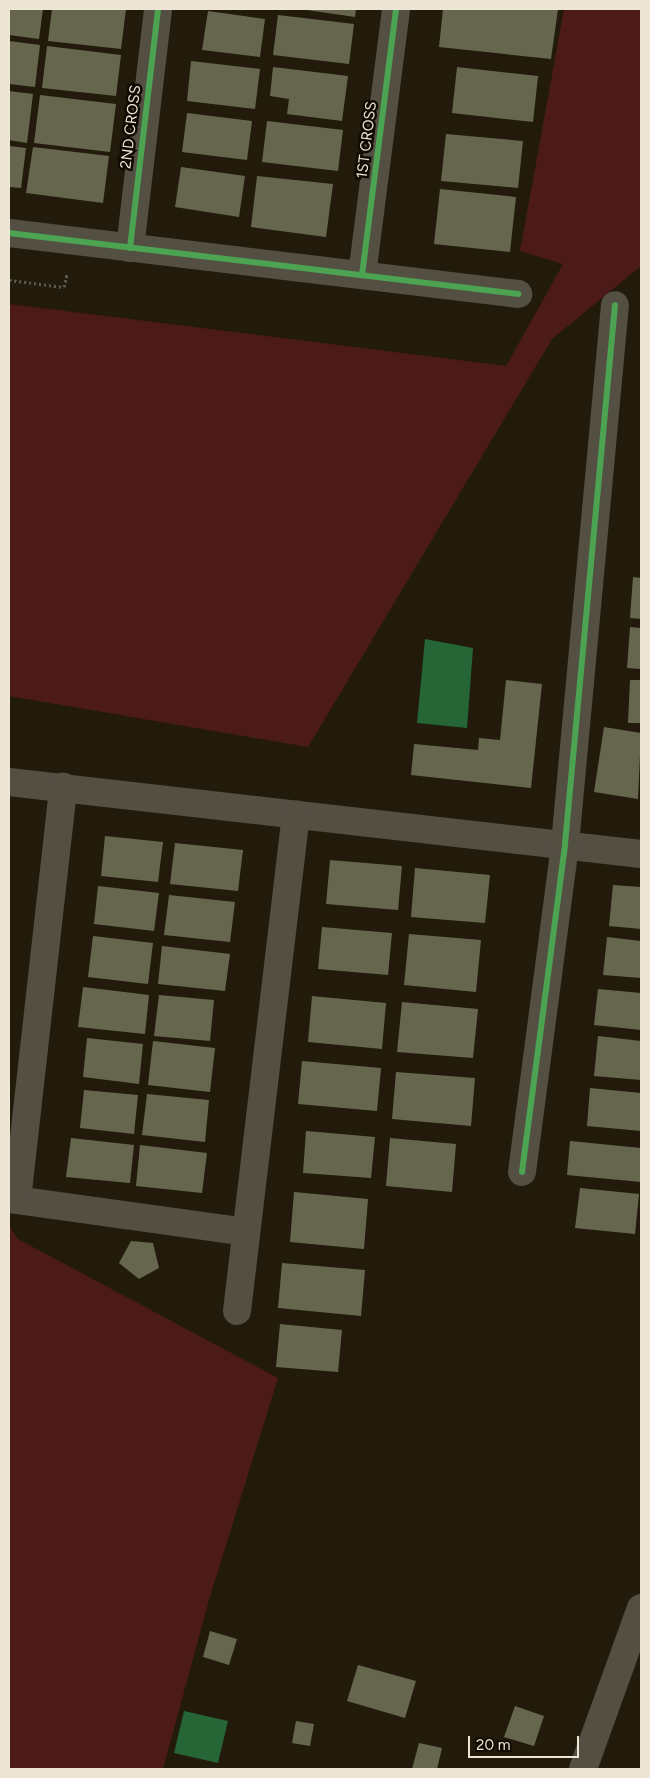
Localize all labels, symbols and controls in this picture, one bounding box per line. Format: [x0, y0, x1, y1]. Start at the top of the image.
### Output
street label: 2ND CROSS [117, 84, 145, 170]
street label: 1ST CROSS [353, 100, 381, 180]
scale bar [470, 1726, 581, 1758]
text: 20 m [476, 1736, 510, 1754]

